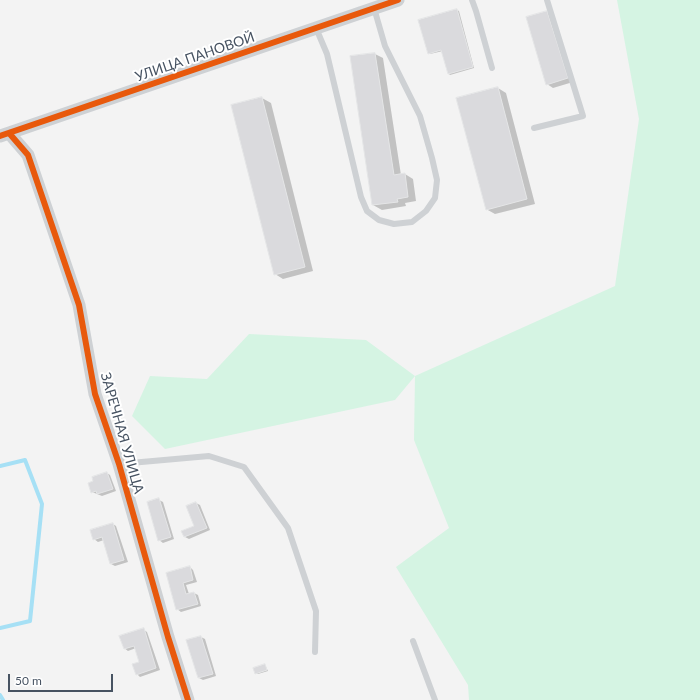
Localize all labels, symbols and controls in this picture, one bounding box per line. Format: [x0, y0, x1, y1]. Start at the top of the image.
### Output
street label: УЛИЦА ПАНОВОЙ [133, 29, 257, 85]
street label: ЗАРЕЧНАЯ УЛИЦА [97, 370, 147, 496]
scale bar [10, 666, 115, 692]
text: 50 m [15, 673, 42, 688]

